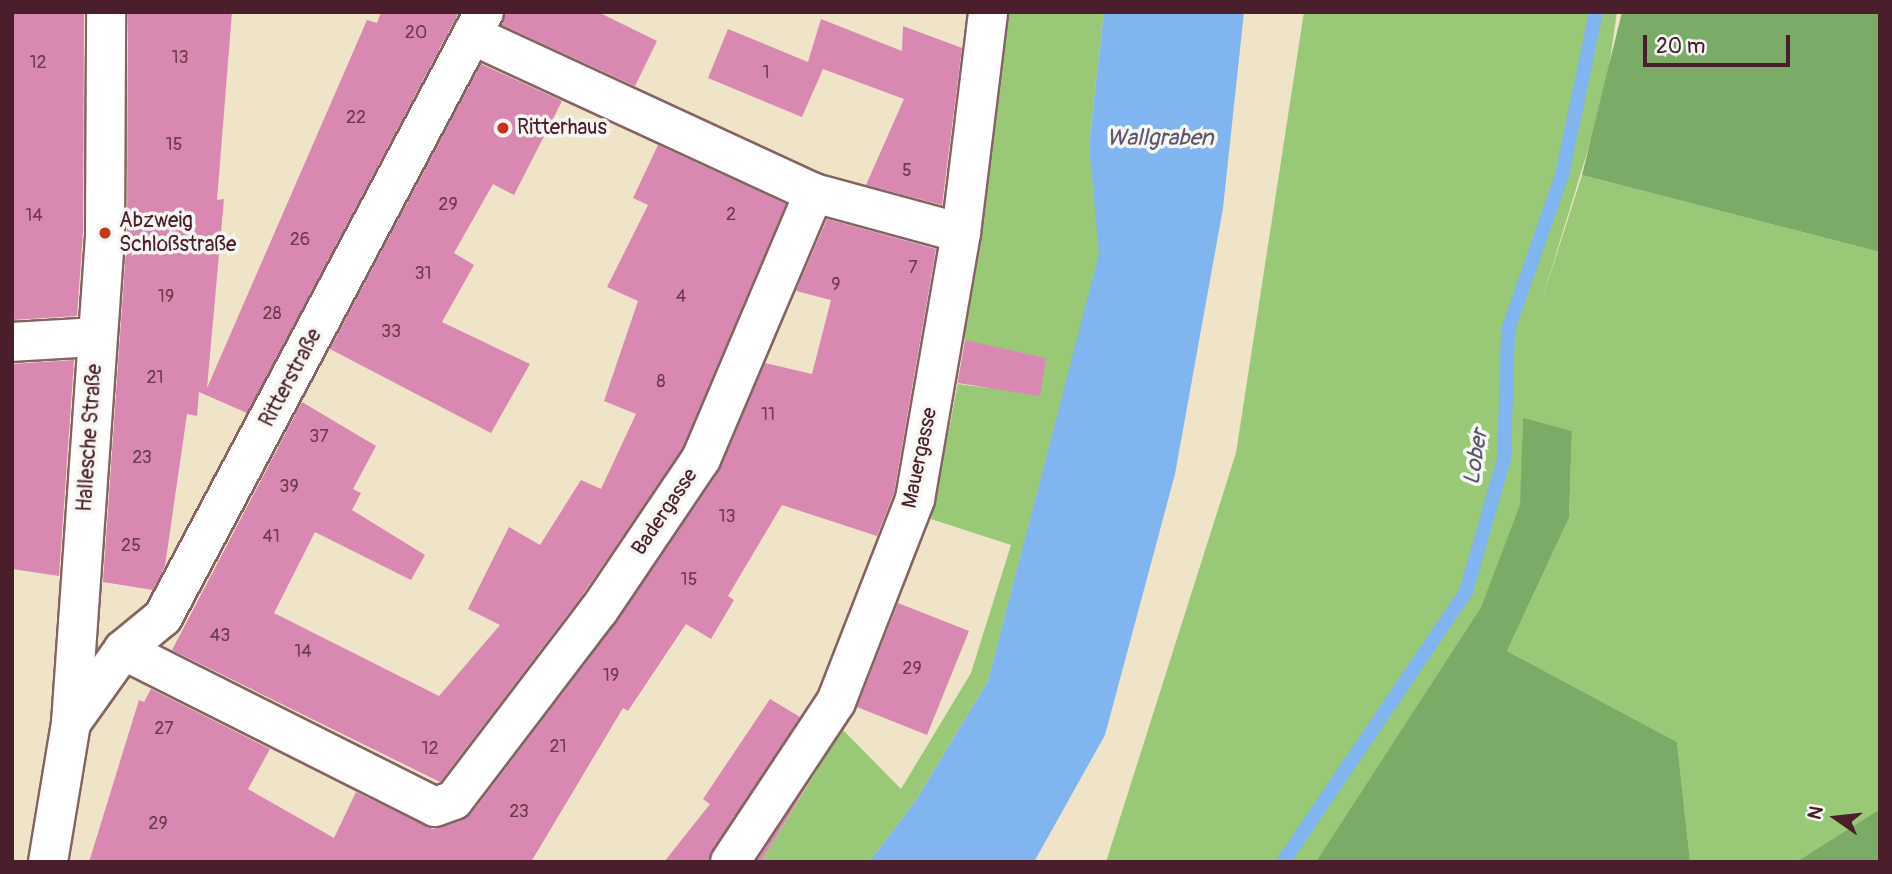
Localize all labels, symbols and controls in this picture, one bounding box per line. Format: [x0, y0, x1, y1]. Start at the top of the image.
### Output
scale bar [1647, 21, 1794, 65]
house number: 20 [405, 22, 427, 44]
text: 20 m [1656, 33, 1705, 60]
house number: 13 [171, 47, 189, 69]
house number: 12 [29, 52, 47, 74]
house number: 1 [762, 62, 770, 84]
house number: 22 [346, 107, 366, 129]
place label: Ritterhaus [517, 115, 607, 141]
marker: Ritterhaus [495, 120, 511, 136]
water label: Wallgraben [1107, 124, 1213, 152]
house number: 15 [166, 134, 182, 156]
house number: 5 [902, 160, 912, 182]
house number: 29 [438, 194, 458, 216]
house number: 2 [726, 204, 736, 226]
house number: 14 [25, 205, 43, 227]
place label: Abzweig Schloßstraße [119, 208, 236, 258]
marker: Abzweig Schloßstraße [97, 225, 113, 241]
house number: 26 [290, 229, 310, 251]
house number: 7 [908, 257, 918, 279]
house number: 31 [414, 263, 432, 285]
house number: 9 [831, 274, 841, 296]
house number: 19 [158, 286, 174, 308]
house number: 4 [676, 286, 686, 308]
house number: 28 [262, 303, 282, 325]
house number: 33 [381, 321, 401, 343]
street label: Ritterstraße [255, 325, 327, 431]
street label: Hallesche Straße [72, 363, 108, 513]
house number: 21 [146, 367, 164, 389]
house number: 8 [656, 371, 666, 393]
house number: 11 [761, 404, 775, 426]
street label: Mauergasse [897, 405, 943, 511]
house number: 37 [309, 426, 329, 448]
water label: Lober [1458, 427, 1494, 487]
house number: 23 [132, 447, 152, 469]
street label: Badergasse [627, 464, 703, 560]
house number: 39 [279, 476, 299, 498]
house number: 13 [718, 506, 736, 528]
house number: 41 [262, 526, 280, 548]
house number: 25 [121, 535, 141, 557]
house number: 15 [681, 569, 697, 591]
house number: 43 [210, 625, 230, 647]
house number: 14 [294, 641, 312, 663]
house number: 29 [902, 658, 922, 680]
house number: 19 [603, 665, 619, 687]
house number: 27 [154, 718, 174, 740]
house number: 21 [549, 736, 567, 758]
house number: 12 [421, 738, 439, 760]
north arrow [1801, 783, 1871, 853]
house number: 23 [509, 801, 529, 823]
text: N [1802, 804, 1829, 822]
house number: 29 [148, 813, 168, 835]

